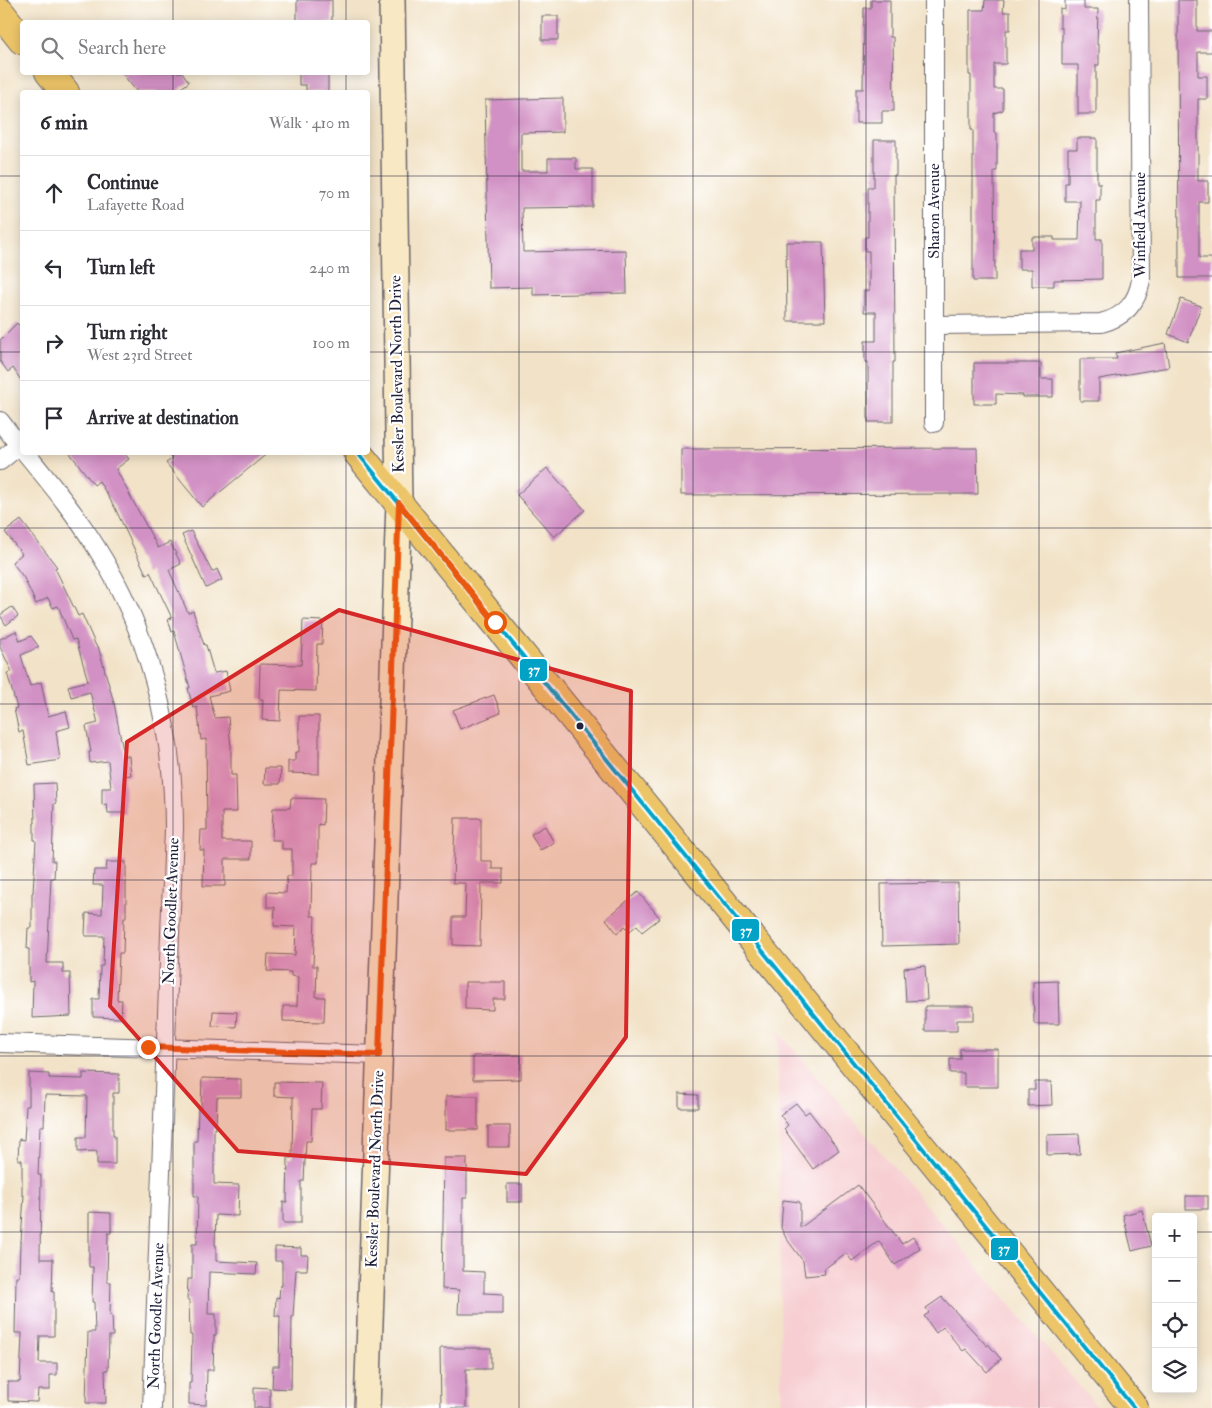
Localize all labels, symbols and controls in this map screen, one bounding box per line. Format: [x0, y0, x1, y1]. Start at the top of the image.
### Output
search box [20, 20, 370, 75]
icon: search [38, 34, 66, 62]
text: Search here [78, 36, 166, 60]
text: 6 min [40, 109, 88, 136]
text: Walk · 410 m [269, 113, 350, 133]
street label: Sharon Avenue [924, 163, 944, 259]
text: Continue [87, 171, 158, 195]
street label: Winfield Avenue [1130, 172, 1150, 279]
icon: ahead [40, 179, 68, 207]
text: 70 m [319, 183, 350, 203]
text: Lafayette Road [87, 195, 184, 215]
icon: left [40, 254, 68, 282]
text: Turn left [87, 256, 155, 280]
text: 240 m [309, 258, 350, 278]
street label: Kessler Boulevard North Drive [385, 275, 409, 473]
text: Turn right [87, 321, 167, 345]
icon: right [40, 329, 68, 357]
text: 100 m [312, 333, 350, 353]
text: West 23rd Street [87, 345, 193, 365]
icon: arrive [40, 404, 68, 432]
text: Arrive at destination [87, 406, 239, 430]
route start [484, 611, 507, 634]
line badge: 37 [519, 658, 548, 682]
text: 37 [528, 661, 540, 678]
unlabelled marker [575, 721, 585, 731]
street label: North Goodlet Avenue [158, 837, 184, 985]
line badge: 37 [731, 918, 760, 942]
text: 37 [740, 922, 752, 939]
route end [137, 1036, 160, 1059]
street label: Kessler Boulevard North Drive [362, 1070, 388, 1268]
map controls [1152, 1213, 1197, 1393]
button: + [1152, 1213, 1197, 1258]
line badge: 37 [990, 1237, 1019, 1261]
text: 37 [998, 1240, 1010, 1257]
street label: North Goodlet Avenue [143, 1242, 169, 1390]
button: − [1152, 1258, 1197, 1303]
button: locate [1152, 1303, 1197, 1348]
button: layers [1152, 1348, 1197, 1393]

